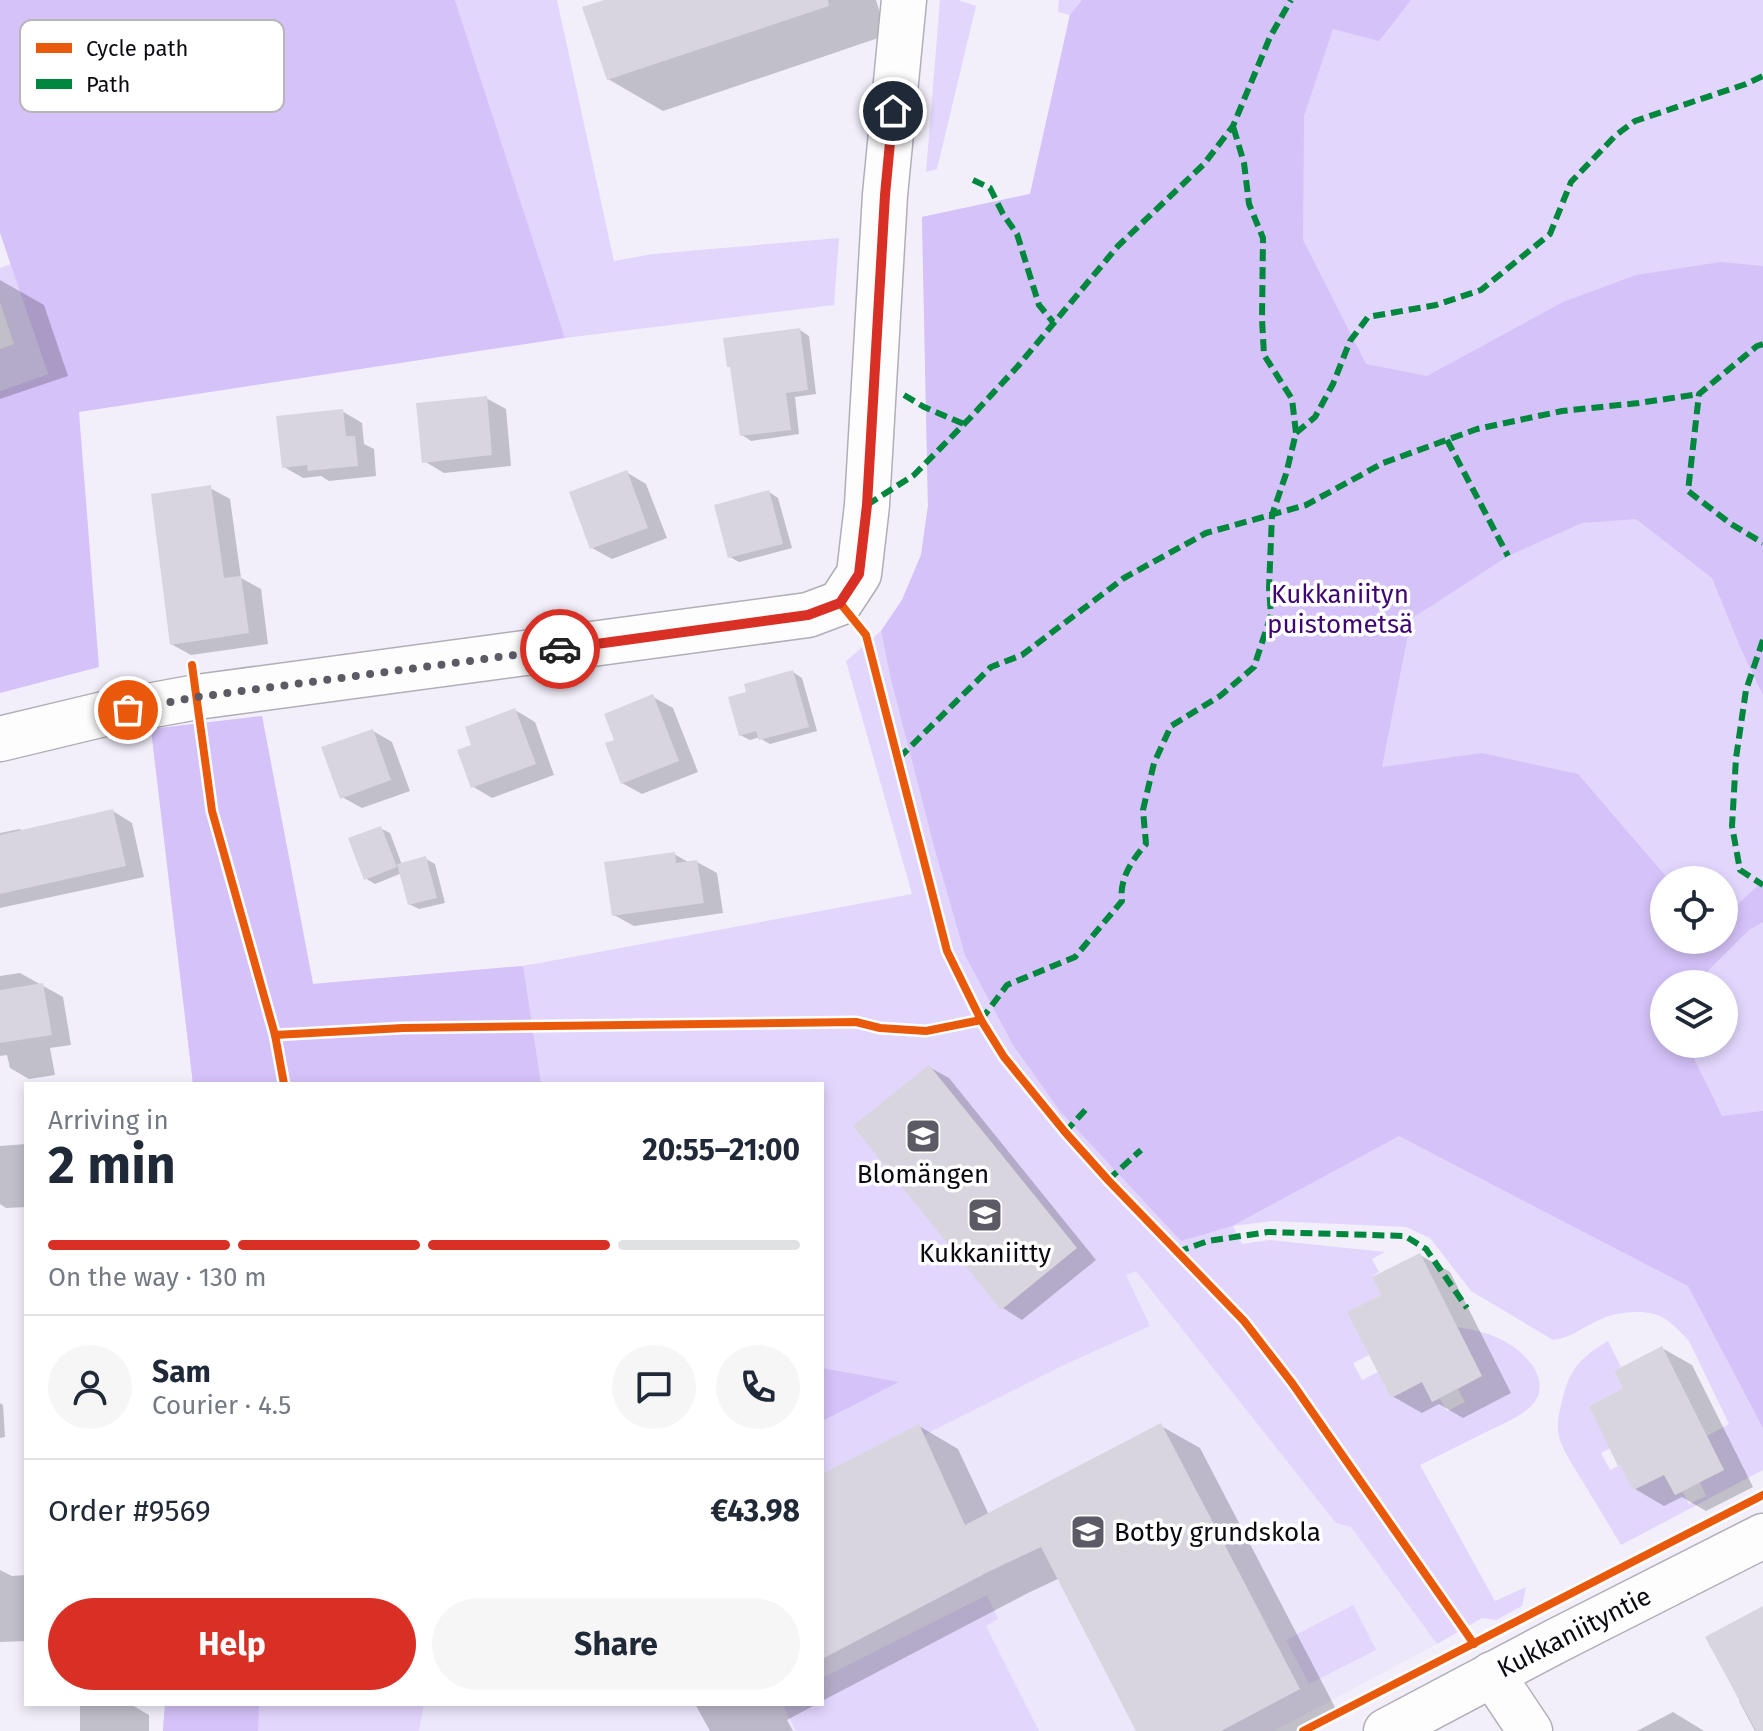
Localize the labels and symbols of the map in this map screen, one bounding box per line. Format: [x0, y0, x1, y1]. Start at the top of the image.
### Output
legend [20, 20, 284, 112]
text: Cycle path [86, 35, 188, 62]
text: Path [86, 71, 130, 98]
pin [859, 77, 927, 145]
park label: Kukkaniityn puistometsä [1267, 579, 1413, 640]
courier [520, 609, 600, 689]
pin [94, 676, 162, 744]
school or university icon: Blomängen [904, 1117, 942, 1155]
place label: Blomängen [857, 1159, 989, 1190]
school or university icon: Kukkaniitty [966, 1196, 1004, 1234]
place label: Kukkaniitty [919, 1238, 1051, 1269]
school or university icon: Botby grundskola [1069, 1513, 1107, 1551]
place label: Botby grundskola [1114, 1517, 1321, 1548]
street label: Kukkaniityntie [1492, 1580, 1656, 1685]

